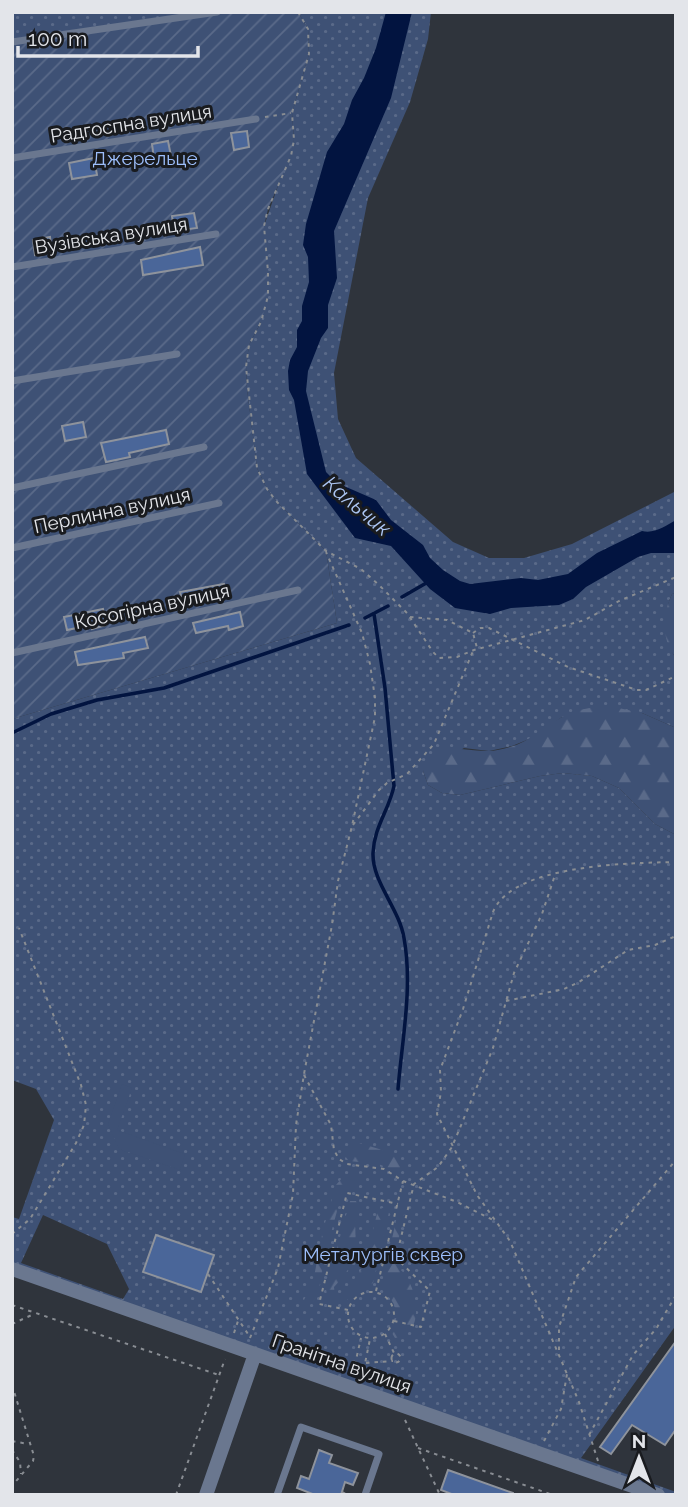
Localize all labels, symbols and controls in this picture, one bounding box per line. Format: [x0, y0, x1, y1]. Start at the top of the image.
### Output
scale bar [18, 14, 198, 58]
text: 100 m [28, 26, 87, 51]
street label: Радгоспна вулиця [49, 99, 213, 147]
park label: Джерельце [92, 147, 198, 169]
street label: Вузівська вулиця [33, 212, 189, 258]
water label: Кальчик [319, 470, 396, 541]
street label: Перлинна вулиця [32, 483, 192, 537]
street label: Косогірна вулиця [73, 579, 231, 633]
park label: Металургів сквер [303, 1243, 463, 1265]
street label: Гранітна вулиця [269, 1329, 415, 1397]
north arrow [604, 1423, 674, 1493]
text: N [632, 1430, 646, 1452]

